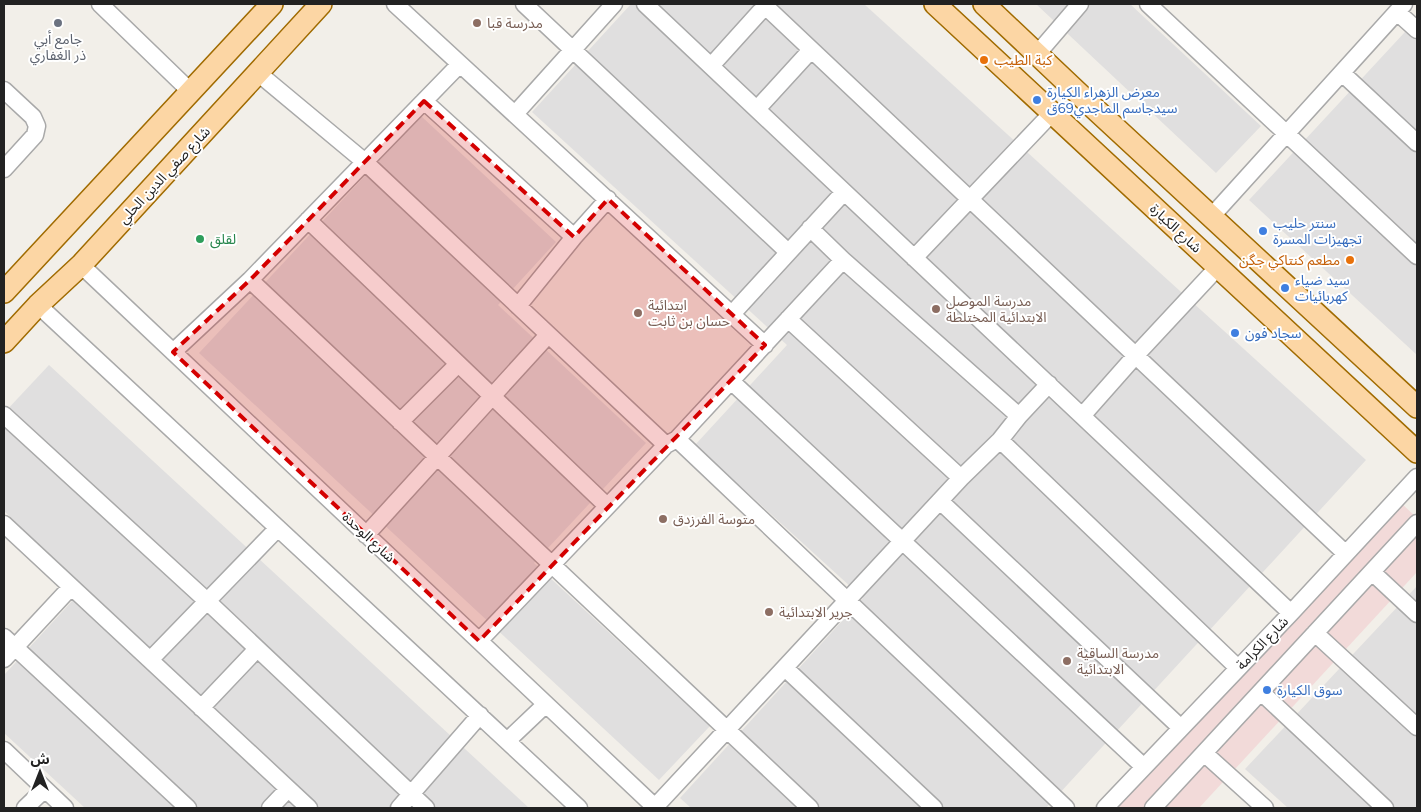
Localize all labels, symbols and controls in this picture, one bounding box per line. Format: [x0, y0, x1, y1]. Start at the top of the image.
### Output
place label: مدرسة قبا [487, 15, 543, 32]
marker: جامع أبي ذر الغفاري [52, 17, 64, 29]
marker: مدرسة قبا [471, 17, 483, 29]
place label: جامع أبي ذر الغفاري [30, 30, 86, 66]
place label: كبة الطيب [994, 52, 1052, 69]
marker: كبة الطيب [978, 54, 990, 66]
place label: معرض الزهراء الكيارة سيدجاسم الماجدي69ق [1047, 84, 1177, 119]
marker: معرض الزهراء الكيارة سيدجاسم الماجدي69ق [1031, 94, 1043, 106]
street label: شارع صفي الدين الحلي [115, 123, 215, 229]
street label: شارع الكيارة [1145, 200, 1205, 258]
place label: سنتر حليب تجهيزات المسرة [1273, 215, 1362, 248]
marker: سنتر حليب تجهيزات المسرة [1257, 225, 1269, 237]
place label: لقلق [210, 231, 236, 249]
marker: لقلق [194, 233, 206, 245]
place label: مطعم كنتاكي جگن [1239, 252, 1340, 271]
marker: مطعم كنتاكي جگن [1344, 254, 1356, 266]
place label: سيد ضياء كهربائيات [1295, 272, 1350, 305]
marker: سيد ضياء كهربائيات [1279, 282, 1291, 294]
place label: مدرسة الموصل الابتدائية المختلطة [946, 293, 1047, 326]
place label: ابتدائية حسان بن ثابت [648, 297, 730, 330]
marker: مدرسة الموصل الابتدائية المختلطة [930, 303, 942, 315]
marker: ابتدائية حسان بن ثابت [632, 307, 644, 319]
place label: سجاد فون [1245, 325, 1302, 342]
marker: سجاد فون [1229, 327, 1241, 339]
street label: شارع الوحدة [337, 509, 398, 567]
place label: متوسة الفرزدق [673, 511, 755, 528]
marker: متوسة الفرزدق [657, 513, 669, 525]
place label: جرير الابتدائية [779, 604, 853, 621]
marker: جرير الابتدائية [763, 606, 775, 618]
street label: شارع الكرامة [1233, 613, 1293, 675]
place label: مدرسة الساقية الابتدائية [1077, 645, 1159, 678]
marker: مدرسة الساقية الابتدائية [1061, 655, 1073, 667]
place label: سوق الكيارة [1277, 682, 1343, 699]
marker: سوق الكيارة [1261, 684, 1273, 696]
north arrow [15, 747, 65, 797]
text: ش [30, 751, 50, 768]

